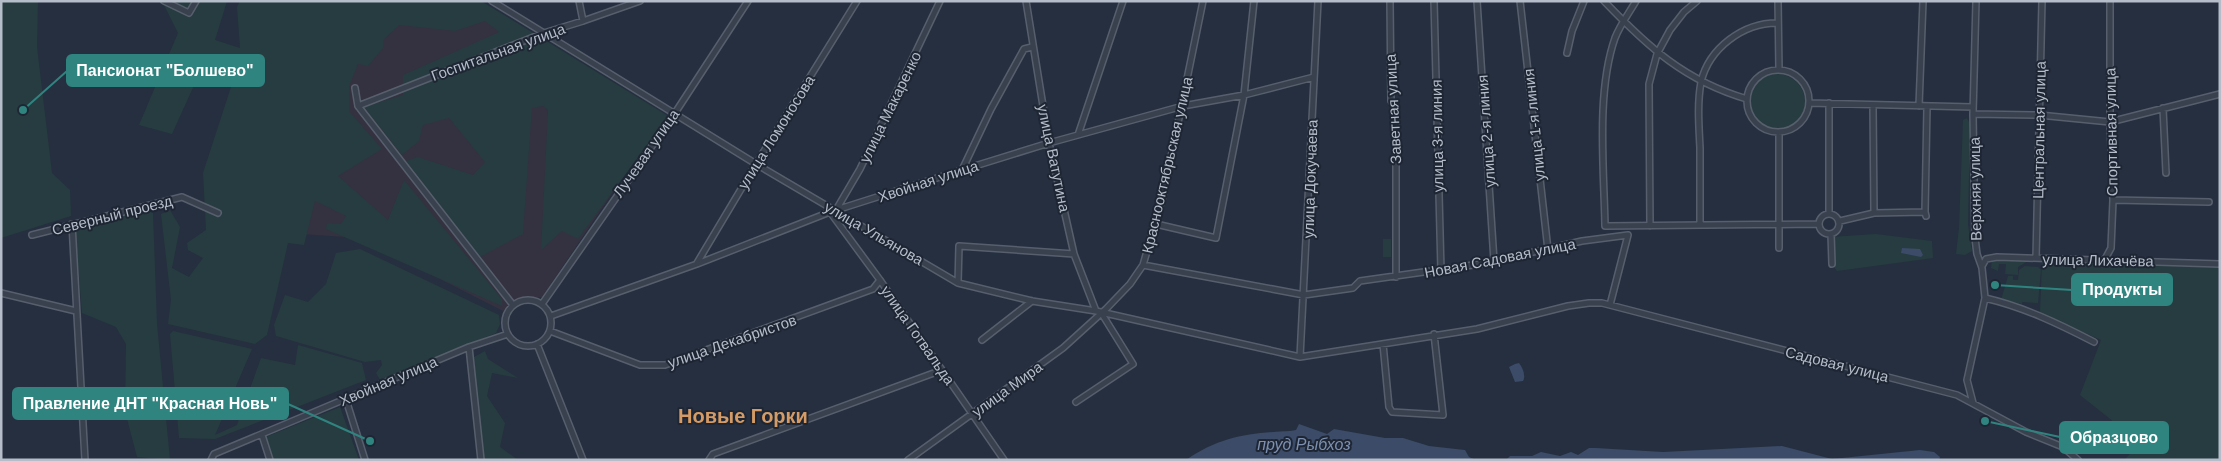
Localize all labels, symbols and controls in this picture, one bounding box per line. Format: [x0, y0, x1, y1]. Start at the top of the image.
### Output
street label: Госпитальная улица [429, 20, 568, 84]
street label: улица Макаренко [856, 49, 924, 165]
street label: Заветная улица [1382, 53, 1404, 164]
callout: Пансионат "Болшево" [67, 55, 264, 86]
street label: Центральная улица [2029, 60, 2049, 199]
text: Пансионат "Болшево" [76, 62, 254, 79]
street label: Спортивная улица [2101, 67, 2121, 196]
street label: улица 1-я линия [1520, 68, 1548, 182]
street label: улица Ломоносова [734, 71, 818, 192]
street label: Краснооктябрьская улица [1138, 74, 1196, 255]
street label: улица 2-я линия [1474, 74, 1498, 188]
street label: улица 3-я линия [1428, 79, 1446, 193]
street label: улица Ватутина [1034, 103, 1074, 214]
street label: Лучевая улица [609, 105, 683, 200]
street label: улица Докучаева [1299, 119, 1321, 239]
street label: Верхняя улица [1966, 136, 1984, 241]
street label: Хвойная улица [876, 157, 981, 205]
street label: Северный проезд [50, 192, 174, 238]
street label: улица Ульянова [822, 198, 927, 269]
street label: Новая Садовая улица [1423, 235, 1578, 281]
street label: улица Лихачёва [2042, 251, 2154, 269]
callout: Продукты [2072, 274, 2172, 305]
text: Продукты [2082, 281, 2162, 298]
street label: улица Готвальда [877, 282, 959, 388]
street label: улица Декабристов [665, 311, 799, 371]
street label: Садовая улица [1783, 343, 1891, 385]
street label: Хвойная улица [336, 352, 440, 409]
street label: улица Мира [968, 357, 1046, 420]
callout: Правление ДНТ "Красная Новь" [13, 388, 288, 419]
text: Правление ДНТ "Красная Новь" [23, 395, 277, 412]
district label: Новые Горки [678, 405, 808, 427]
callout: Образцово [2060, 422, 2168, 453]
text: Образцово [2070, 429, 2158, 446]
water label: пруд Рыбхоз [1257, 436, 1351, 453]

